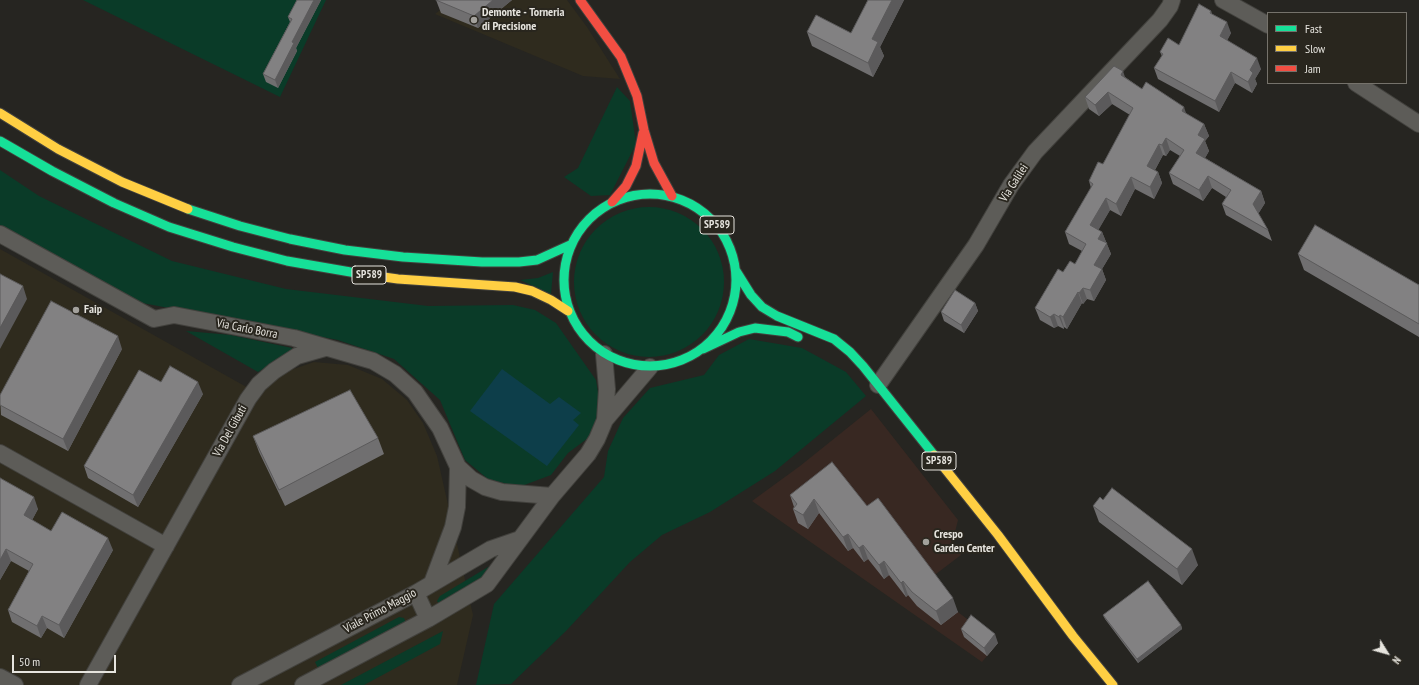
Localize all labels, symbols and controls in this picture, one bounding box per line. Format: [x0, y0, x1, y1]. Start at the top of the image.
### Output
place label: Demonte - Torneria di Precisione [482, 6, 564, 34]
legend [1267, 12, 1407, 84]
marker: Demonte - Torneria di Precisione [469, 15, 479, 25]
text: Fast [1305, 21, 1322, 36]
text: Slow [1305, 41, 1325, 56]
text: Jam [1305, 61, 1321, 76]
street label: Via Galilei [997, 161, 1031, 205]
road number: SP589 [700, 216, 734, 234]
road number: SP589 [352, 266, 386, 284]
place label: Faip [84, 303, 102, 317]
marker: Faip [71, 305, 81, 315]
street label: Via Carlo Borra [215, 316, 279, 342]
street label: Via Del Gibuti [210, 403, 250, 459]
road number: SP589 [922, 452, 956, 470]
place label: Crespo Garden Center [934, 528, 995, 556]
marker: Crespo Garden Center [921, 537, 931, 547]
street label: Viale Primo Maggio [341, 586, 419, 636]
north arrow [1367, 633, 1407, 673]
scale bar [14, 647, 118, 673]
text: 50 m [19, 654, 40, 669]
text: N [1389, 654, 1404, 667]

